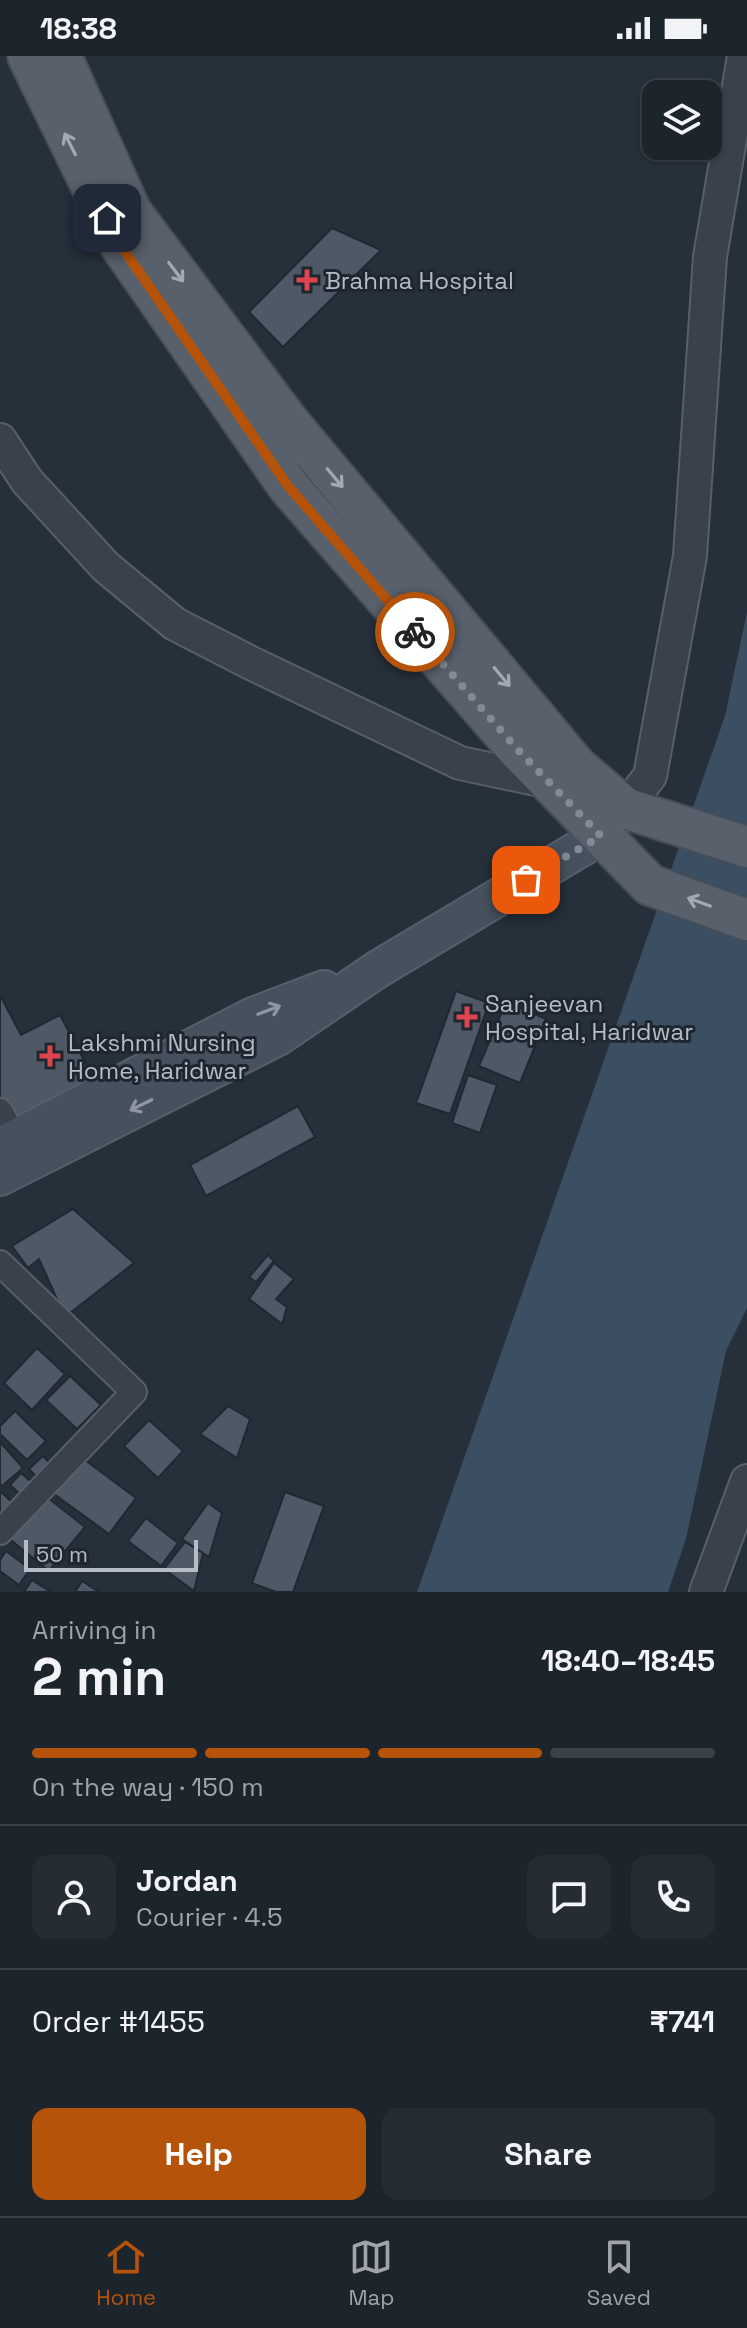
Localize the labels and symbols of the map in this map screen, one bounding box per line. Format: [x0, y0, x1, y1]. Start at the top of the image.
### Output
one-way arrow [62, 132, 77, 156]
pin [73, 184, 141, 252]
one-way arrow [168, 261, 185, 282]
place label: Brahma Hospital [325, 265, 514, 296]
marker: Brahma Hospital [296, 269, 318, 291]
one-way arrow [326, 467, 344, 488]
courier [375, 592, 455, 672]
one-way arrow [493, 667, 511, 687]
pin [492, 846, 560, 914]
one-way arrow [686, 894, 711, 909]
place label: Sanjeevan Hospital, Haridwar [485, 988, 693, 1047]
one-way arrow [256, 1002, 281, 1016]
marker: Sanjeevan Hospital, Haridwar [456, 1006, 478, 1028]
place label: Lakshmi Nursing Home, Haridwar [68, 1027, 256, 1086]
marker: Lakshmi Nursing Home, Haridwar [39, 1045, 61, 1067]
one-way arrow [129, 1098, 153, 1113]
scale bar [24, 1536, 198, 1572]

